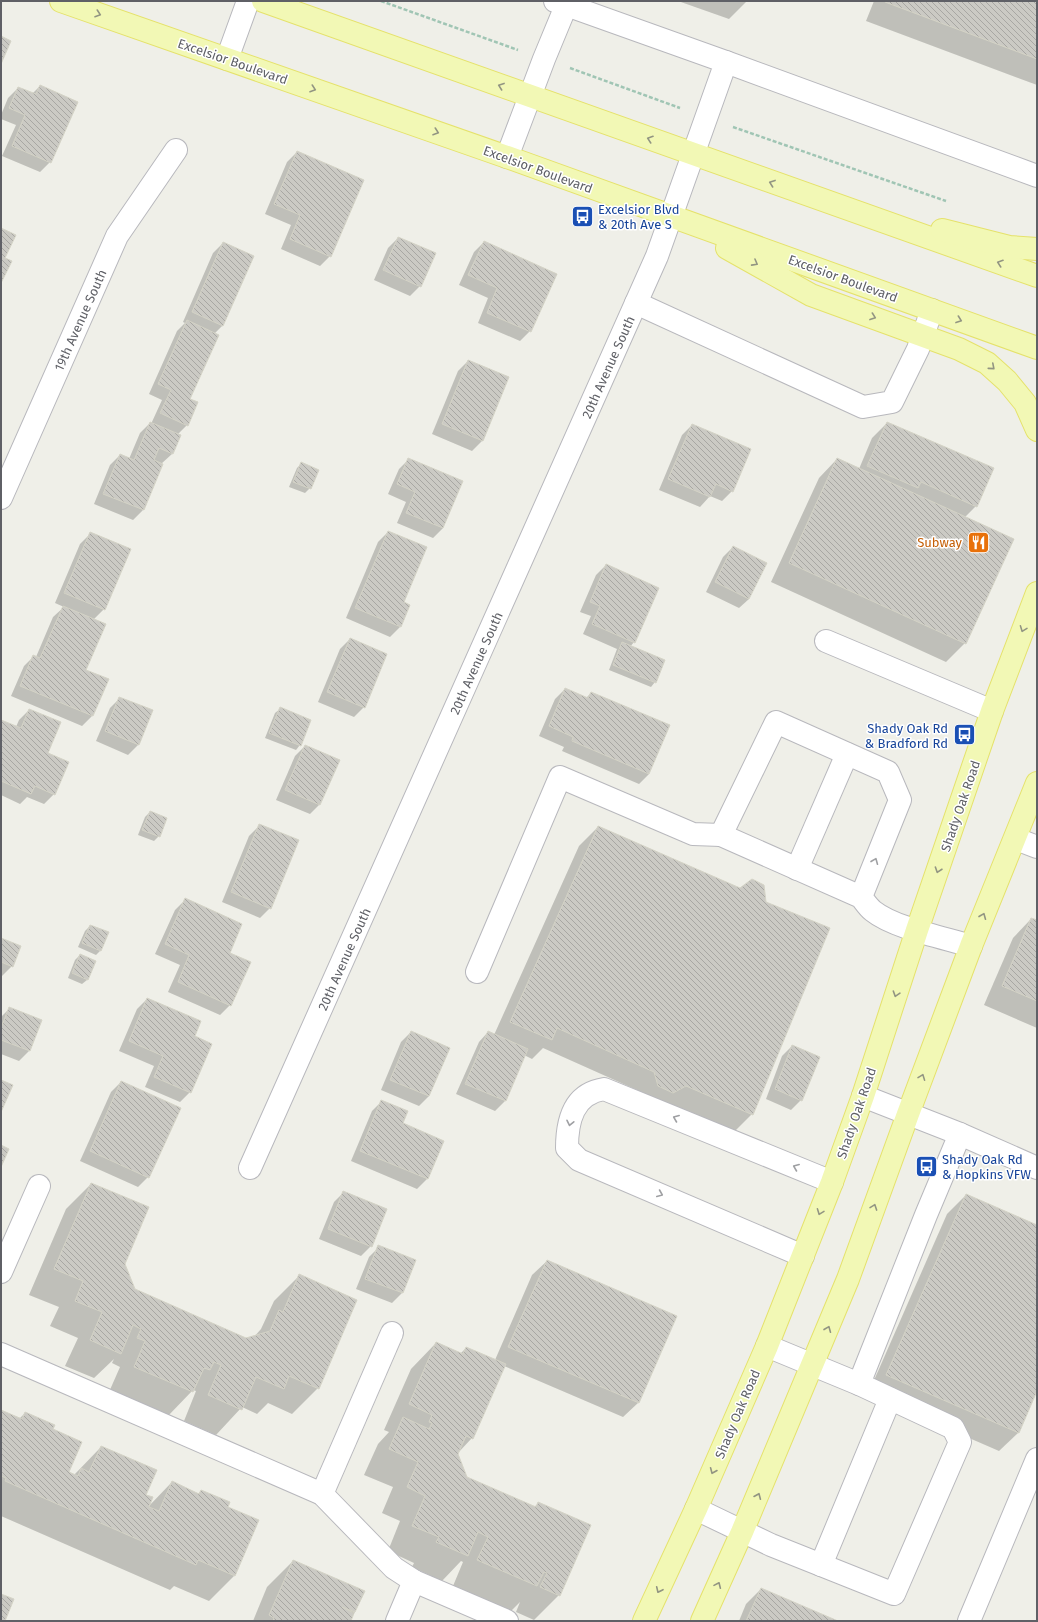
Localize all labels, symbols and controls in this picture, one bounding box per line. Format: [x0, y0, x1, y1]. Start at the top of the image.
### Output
one-way arrow [94, 9, 101, 17]
street label: Excelsior Boulevard [176, 36, 290, 87]
one-way arrow [497, 82, 504, 91]
one-way arrow [309, 84, 316, 92]
one-way arrow [432, 128, 439, 136]
one-way arrow [646, 135, 653, 143]
street label: Excelsior Boulevard [481, 143, 595, 196]
one-way arrow [769, 179, 776, 187]
place label: Excelsior Blvd & 20th Ave S [598, 202, 679, 232]
bus stop icon: Excelsior Blvd & 20th Ave S [570, 203, 596, 229]
street label: Excelsior Boulevard [786, 252, 900, 305]
one-way arrow [751, 259, 758, 266]
one-way arrow [997, 260, 1004, 268]
street label: 19th Avenue South [51, 267, 110, 373]
one-way arrow [869, 313, 876, 321]
street label: 20th Avenue South [579, 314, 638, 421]
one-way arrow [955, 315, 962, 323]
one-way arrow [987, 363, 995, 370]
restaurant icon: Subway [965, 529, 991, 555]
place label: Subway [917, 535, 963, 550]
street label: 20th Avenue South [447, 610, 506, 717]
one-way arrow [1020, 626, 1028, 633]
place label: Shady Oak Rd & Bradford Rd [865, 721, 948, 751]
bus stop icon: Shady Oak Rd & Bradford Rd [951, 722, 977, 748]
street label: Shady Oak Road [938, 759, 983, 854]
one-way arrow [871, 858, 879, 865]
one-way arrow [934, 867, 942, 874]
street label: 20th Avenue South [315, 906, 374, 1013]
one-way arrow [979, 913, 987, 920]
one-way arrow [893, 990, 901, 997]
street label: Shady Oak Road [834, 1066, 879, 1161]
one-way arrow [917, 1074, 926, 1081]
one-way arrow [672, 1114, 679, 1122]
one-way arrow [566, 1120, 574, 1126]
place label: Shady Oak Rd & Hopkins VFW [942, 1152, 1031, 1182]
bus stop icon: Shady Oak Rd & Hopkins VFW [914, 1153, 940, 1179]
one-way arrow [793, 1163, 800, 1171]
one-way arrow [656, 1190, 663, 1198]
one-way arrow [870, 1204, 878, 1211]
one-way arrow [817, 1208, 825, 1215]
one-way arrow [823, 1325, 831, 1333]
street label: Shady Oak Road [712, 1367, 763, 1461]
one-way arrow [709, 1468, 717, 1475]
one-way arrow [753, 1492, 761, 1499]
one-way arrow [713, 1582, 721, 1590]
one-way arrow [656, 1585, 664, 1593]

